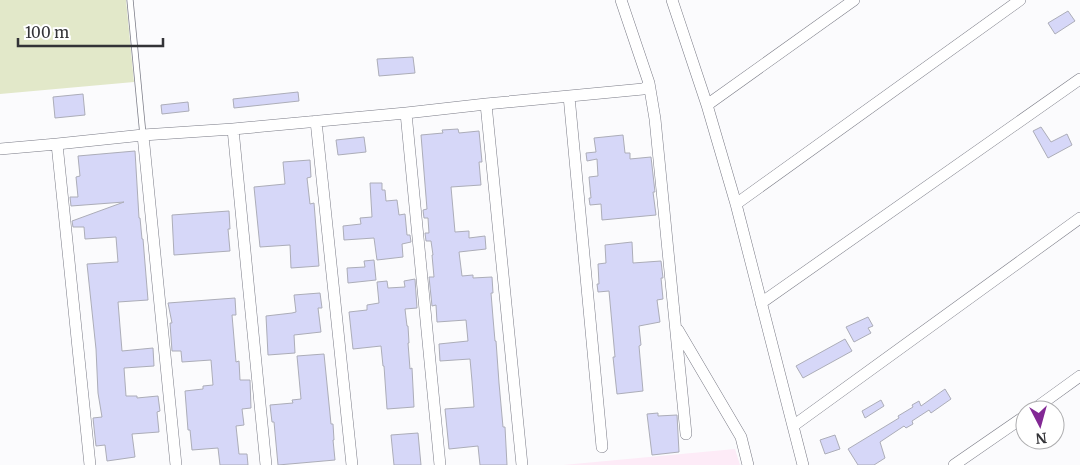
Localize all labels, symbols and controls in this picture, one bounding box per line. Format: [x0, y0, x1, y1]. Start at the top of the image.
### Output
scale bar [18, 15, 162, 47]
text: 100 m [25, 23, 69, 42]
north arrow [1015, 400, 1065, 450]
text: N [1035, 428, 1048, 447]

